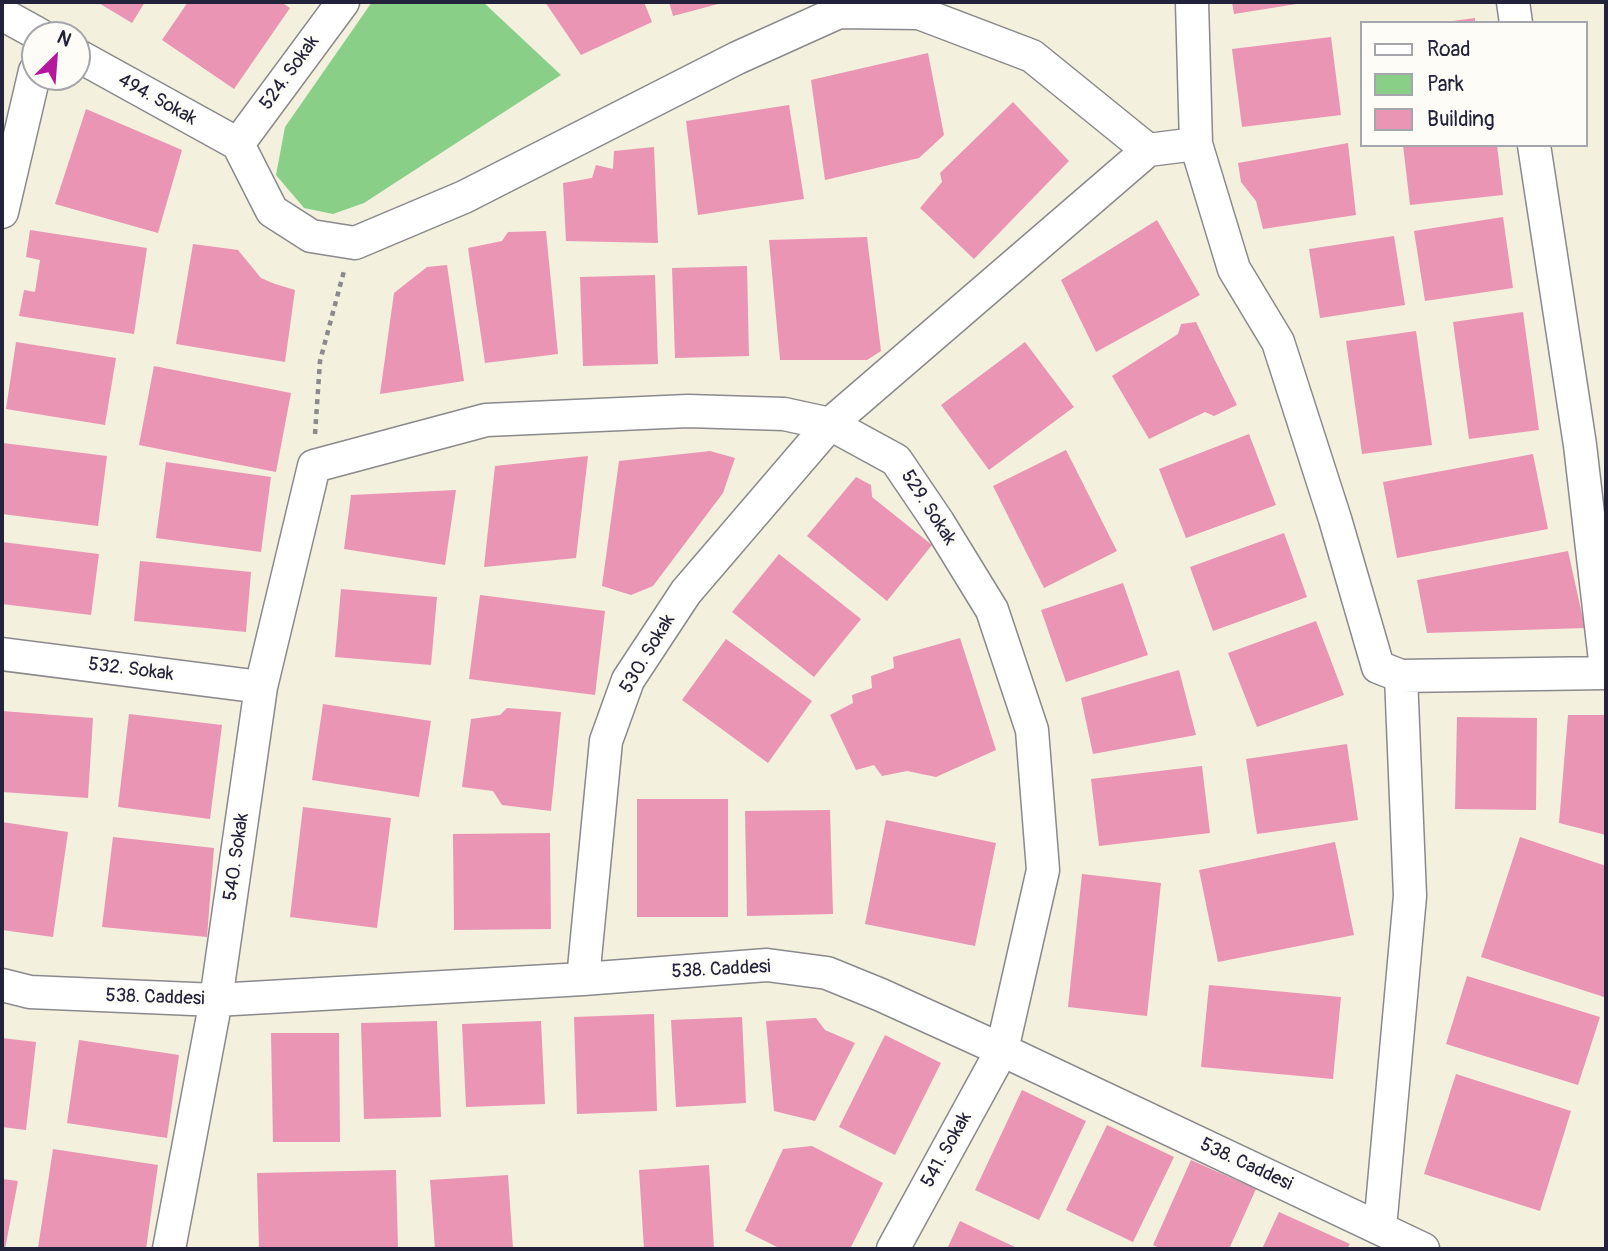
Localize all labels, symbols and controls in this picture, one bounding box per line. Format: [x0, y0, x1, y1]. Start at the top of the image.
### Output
north arrow [21, 21, 91, 91]
legend [1360, 21, 1587, 147]
text: N [53, 25, 75, 52]
street label: 524. Sokak [255, 31, 325, 115]
text: Road [1427, 36, 1471, 63]
street label: 494. Sokak [114, 69, 200, 131]
text: Park [1427, 71, 1464, 98]
text: Building [1427, 106, 1494, 133]
street label: 529. Sokak [895, 466, 961, 550]
street label: 530. Sokak [616, 610, 680, 698]
street label: 532. Sokak [87, 653, 175, 687]
street label: 540. Sokak [220, 812, 254, 902]
street label: 538. Caddesi [671, 956, 771, 984]
street label: 538. Caddesi [105, 985, 205, 1011]
street label: 541. Sokak [917, 1108, 977, 1192]
street label: 538. Caddesi [1196, 1134, 1296, 1196]

